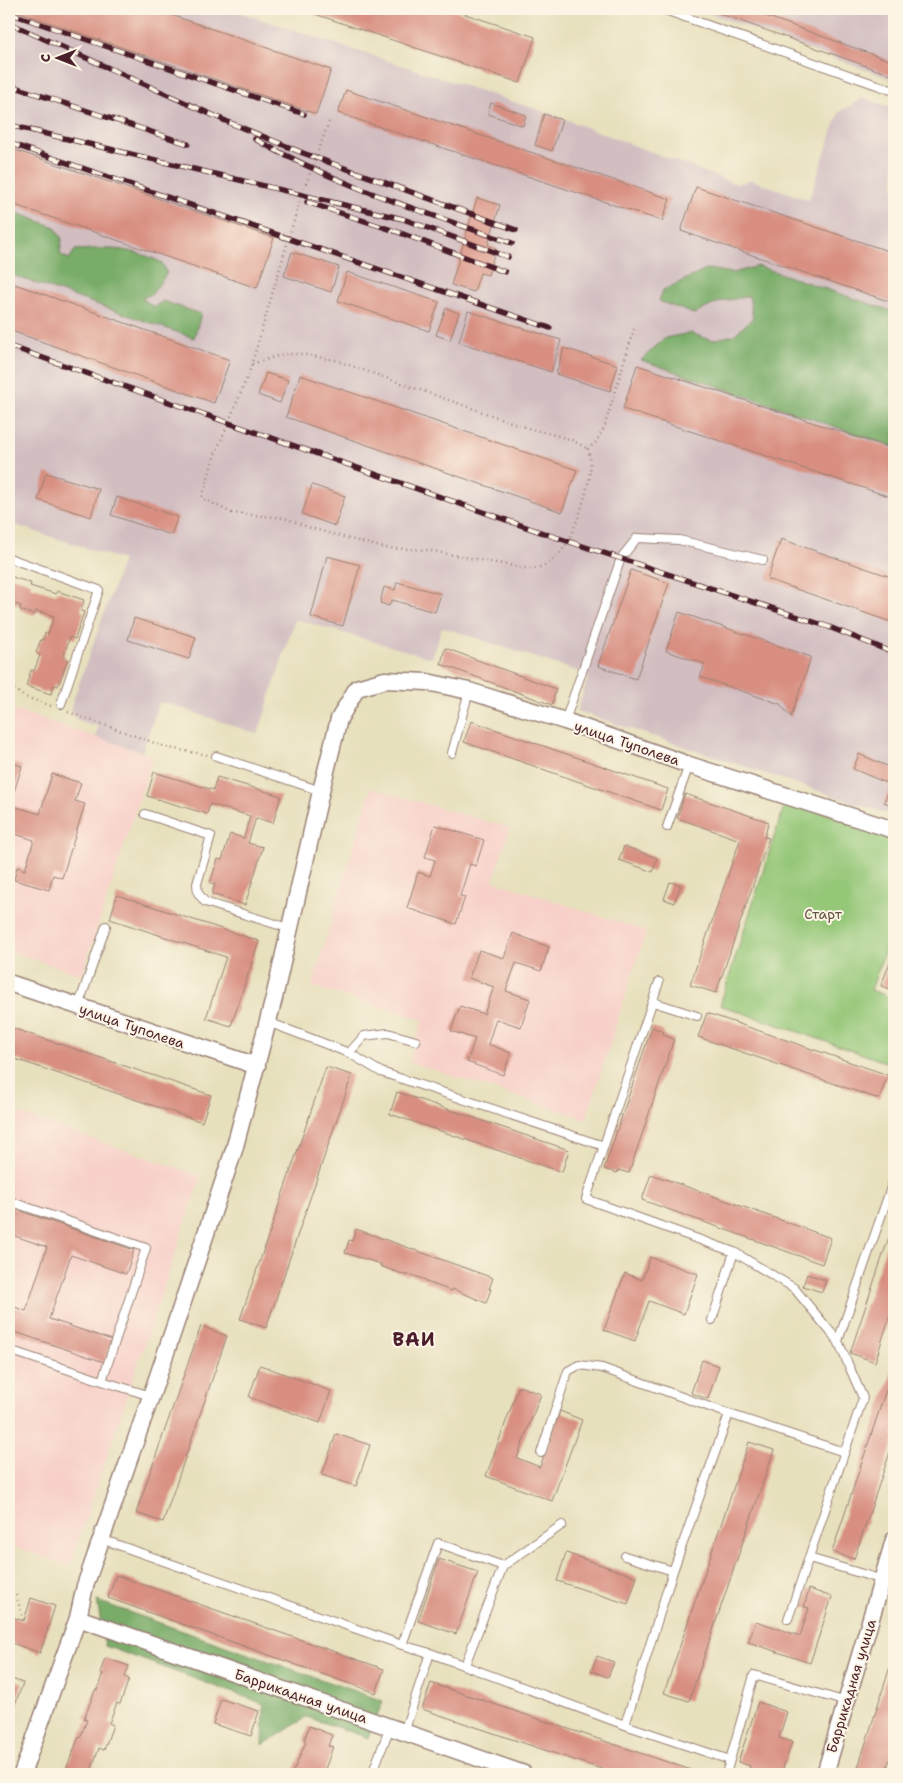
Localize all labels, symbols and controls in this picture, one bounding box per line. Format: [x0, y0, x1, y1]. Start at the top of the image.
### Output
north arrow [32, 32, 82, 82]
text: С [36, 54, 54, 62]
street label: улица Туполева [572, 717, 682, 770]
park label: Старт [804, 905, 843, 923]
street label: улица Туполева [77, 1000, 187, 1053]
district label: ВАИ [392, 1327, 436, 1352]
street label: Баррикадная улица [822, 1617, 880, 1755]
street label: Баррикадная улица [232, 1665, 370, 1727]

